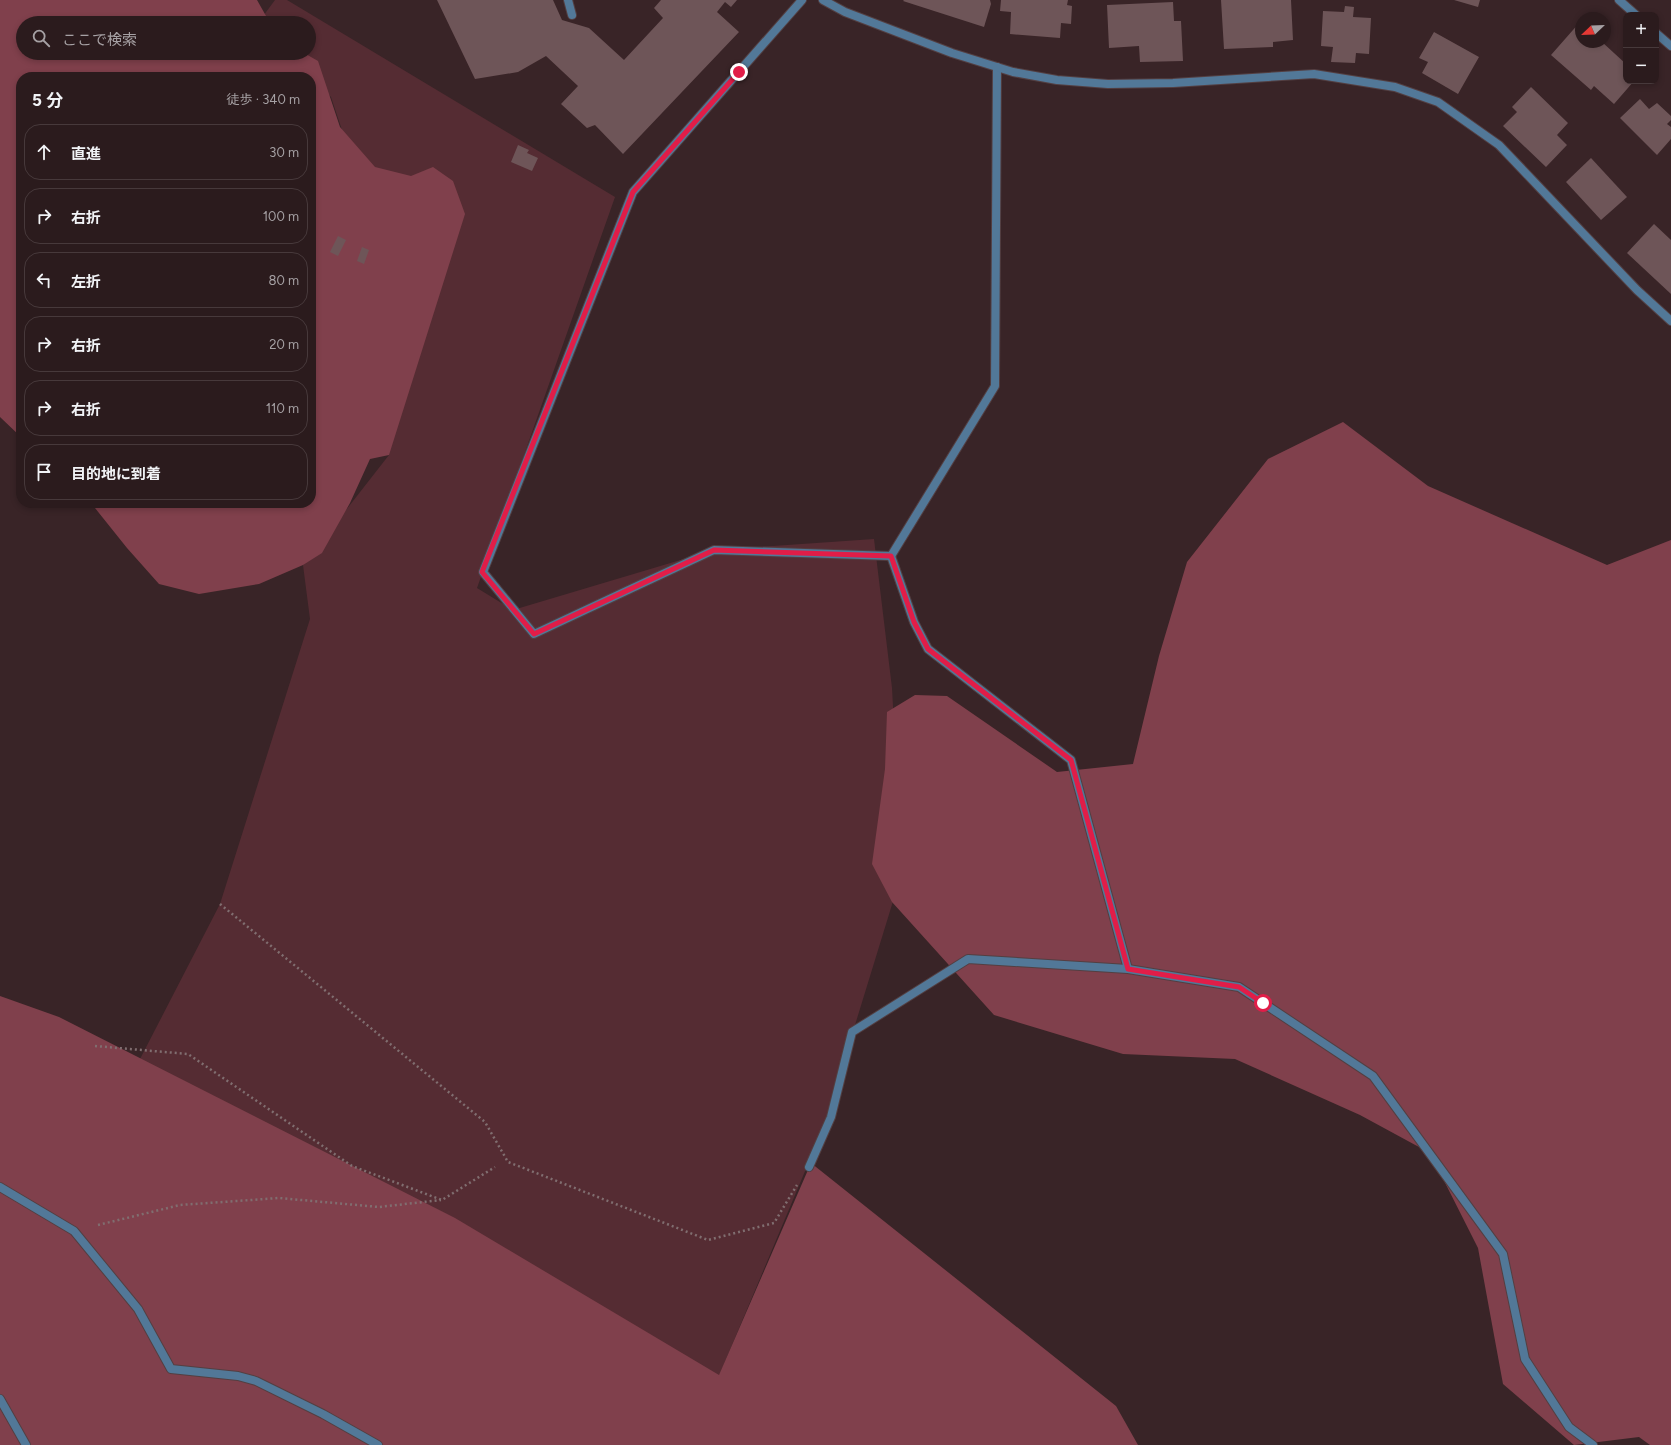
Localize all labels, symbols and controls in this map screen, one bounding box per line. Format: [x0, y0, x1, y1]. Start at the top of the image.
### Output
north arrow [1575, 12, 1611, 48]
map controls [1623, 12, 1659, 84]
button: + [1623, 12, 1659, 48]
search box [16, 16, 316, 60]
icon: search [30, 27, 52, 49]
text: ここで検索 [62, 31, 137, 49]
button: − [1623, 48, 1659, 84]
route end [730, 63, 748, 81]
text: 5 分 [32, 90, 63, 110]
text: 徒歩 · 340 m [227, 92, 300, 107]
icon: ahead [33, 141, 55, 163]
text: 直進 [71, 145, 101, 163]
text: 30 m [269, 145, 299, 160]
icon: right [33, 205, 55, 227]
text: 右折 [71, 209, 101, 227]
text: 100 m [263, 209, 299, 224]
icon: left [33, 269, 55, 291]
text: 左折 [71, 273, 101, 291]
text: 80 m [268, 273, 299, 288]
icon: right [33, 333, 55, 355]
text: 右折 [71, 337, 101, 355]
text: 20 m [269, 337, 299, 352]
icon: right [33, 397, 55, 419]
text: 右折 [71, 401, 101, 419]
text: 110 m [266, 401, 299, 416]
icon: arrive [33, 461, 55, 483]
text: 目的地に到着 [71, 465, 161, 483]
route start [1254, 994, 1272, 1012]

